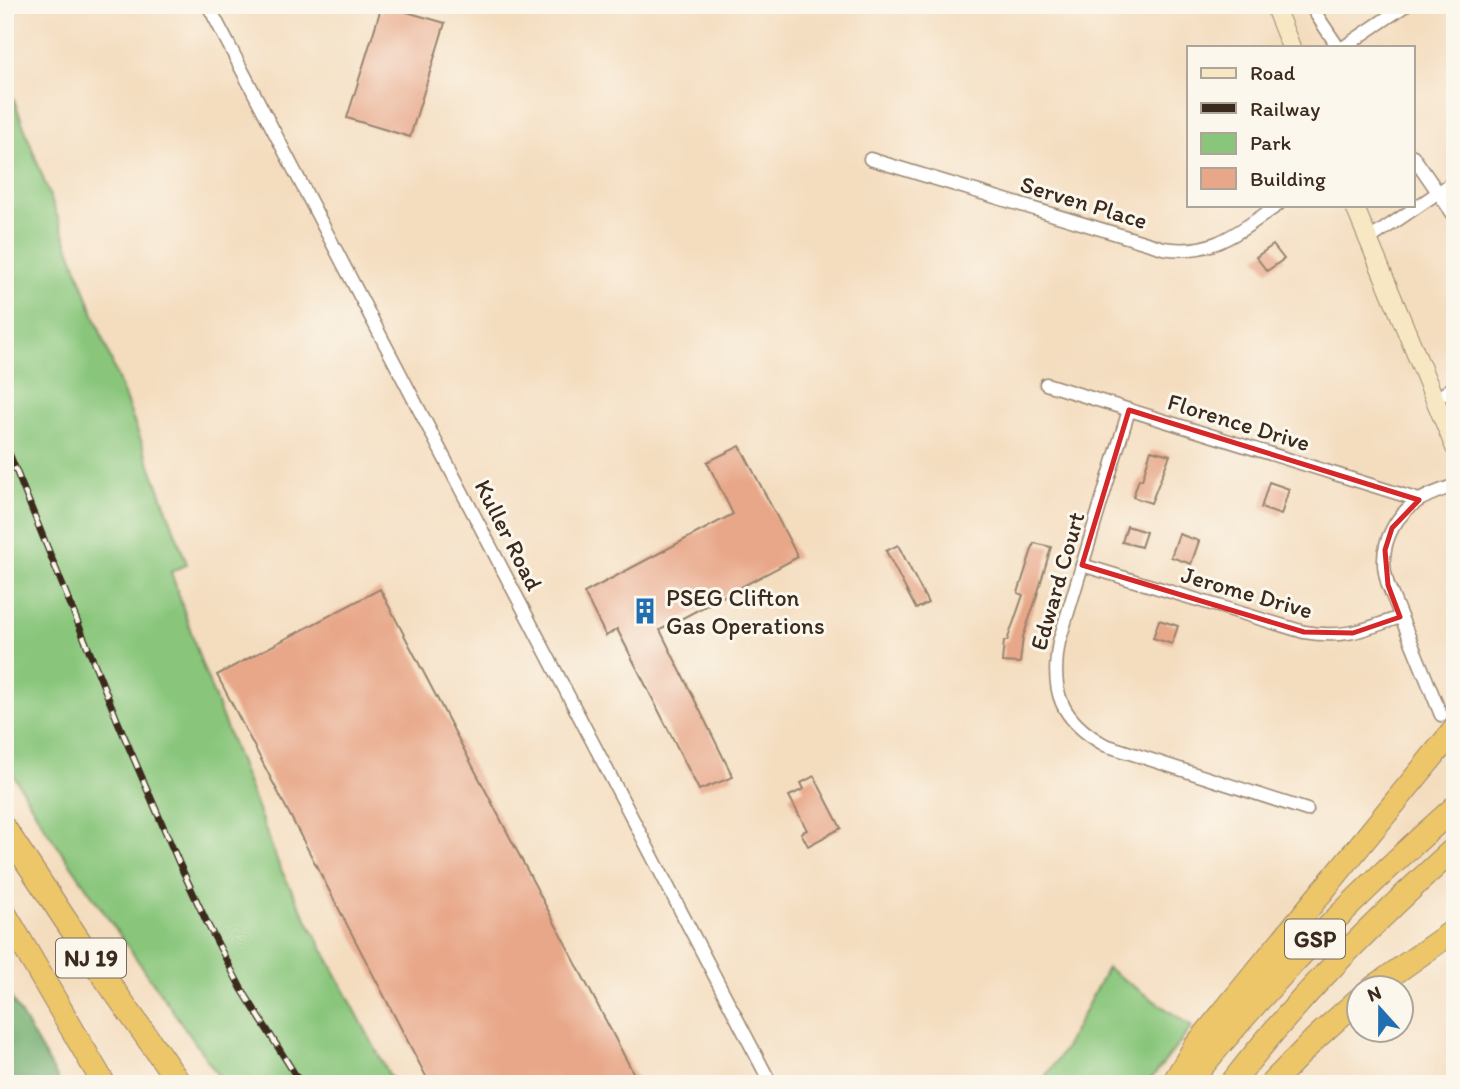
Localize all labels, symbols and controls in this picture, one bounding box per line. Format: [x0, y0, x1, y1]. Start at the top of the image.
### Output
legend [1187, 46, 1414, 206]
text: Road [1250, 60, 1296, 85]
text: Railway [1250, 96, 1320, 121]
text: Park [1250, 130, 1292, 155]
text: Building [1250, 166, 1326, 191]
street label: Serven Place [1017, 169, 1151, 235]
street label: Florence Drive [1164, 387, 1314, 457]
street label: Kuller Road [469, 475, 549, 595]
street label: Edward Court [1023, 508, 1091, 654]
street label: Jerome Drive [1178, 559, 1316, 625]
place label: PSEG Clifton Gas Operations [666, 583, 825, 640]
building icon: PSEG Clifton Gas Operations [630, 596, 660, 626]
road number: GSP [1285, 920, 1345, 958]
road number: NJ 19 [56, 939, 126, 978]
north arrow [1344, 974, 1414, 1044]
text: N [1364, 981, 1384, 1007]

